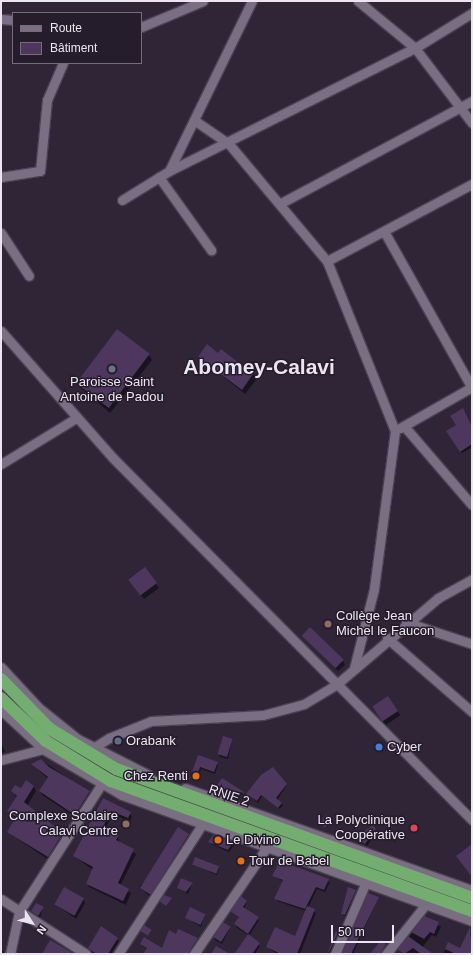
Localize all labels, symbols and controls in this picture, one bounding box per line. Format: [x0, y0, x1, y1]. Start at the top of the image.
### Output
legend [12, 12, 142, 64]
text: Route [50, 21, 82, 35]
text: Bâtiment [50, 41, 97, 55]
district label: Abomey-Calavi [183, 354, 335, 380]
marker: Paroisse Saint Antoine de Padou [107, 364, 117, 374]
place label: Paroisse Saint Antoine de Padou [60, 375, 164, 406]
place label: Collège Jean Michel le Faucon [336, 609, 434, 640]
marker: Collège Jean Michel le Faucon [323, 619, 333, 629]
place label: Orabank [126, 733, 176, 749]
marker: Orabank [113, 736, 123, 746]
place label: Cyber [387, 739, 422, 755]
marker: Cyber [374, 742, 384, 752]
place label: Chez Renti [124, 768, 188, 784]
marker: Chez Renti [191, 771, 201, 781]
street label: RNIE 2 [207, 782, 251, 810]
place label: Complexe Scolaire Calavi Centre [9, 809, 118, 840]
place label: La Polyclinique Coopérative [318, 813, 405, 844]
marker: Complexe Scolaire Calavi Centre [121, 819, 131, 829]
marker: La Polyclinique Coopérative [408, 822, 420, 834]
place label: Le Divino [226, 832, 280, 848]
marker: Le Divino [213, 835, 223, 845]
place label: Tour de Babel [249, 853, 329, 869]
marker: Tour de Babel [236, 856, 246, 866]
north arrow [12, 903, 52, 943]
scale bar [333, 917, 396, 943]
text: N [35, 923, 49, 937]
text: 50 m [338, 925, 365, 939]

